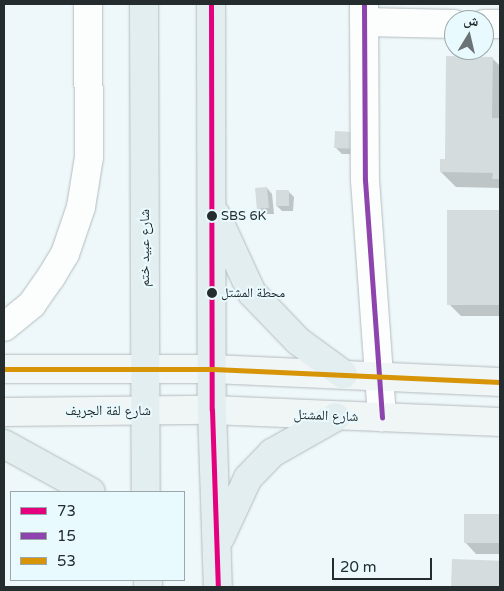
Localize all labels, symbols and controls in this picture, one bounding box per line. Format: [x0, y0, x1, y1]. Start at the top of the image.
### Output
north arrow [444, 10, 494, 60]
text: ش [463, 11, 480, 30]
place label: SBS 6K [221, 208, 266, 224]
street label: شارع عبيد ختم [137, 209, 153, 287]
marker: SBS 6K [207, 211, 217, 221]
place label: محطة المشتل [221, 285, 285, 301]
marker: محطة المشتل [207, 288, 217, 298]
street label: شارع لفة الجريف [65, 403, 151, 419]
street label: شارع المشتل [293, 406, 359, 426]
legend [10, 491, 185, 581]
text: 73 [57, 502, 76, 520]
text: 15 [57, 527, 76, 545]
scale bar [334, 548, 434, 580]
text: 53 [57, 552, 76, 570]
text: 20 m [340, 558, 377, 576]

